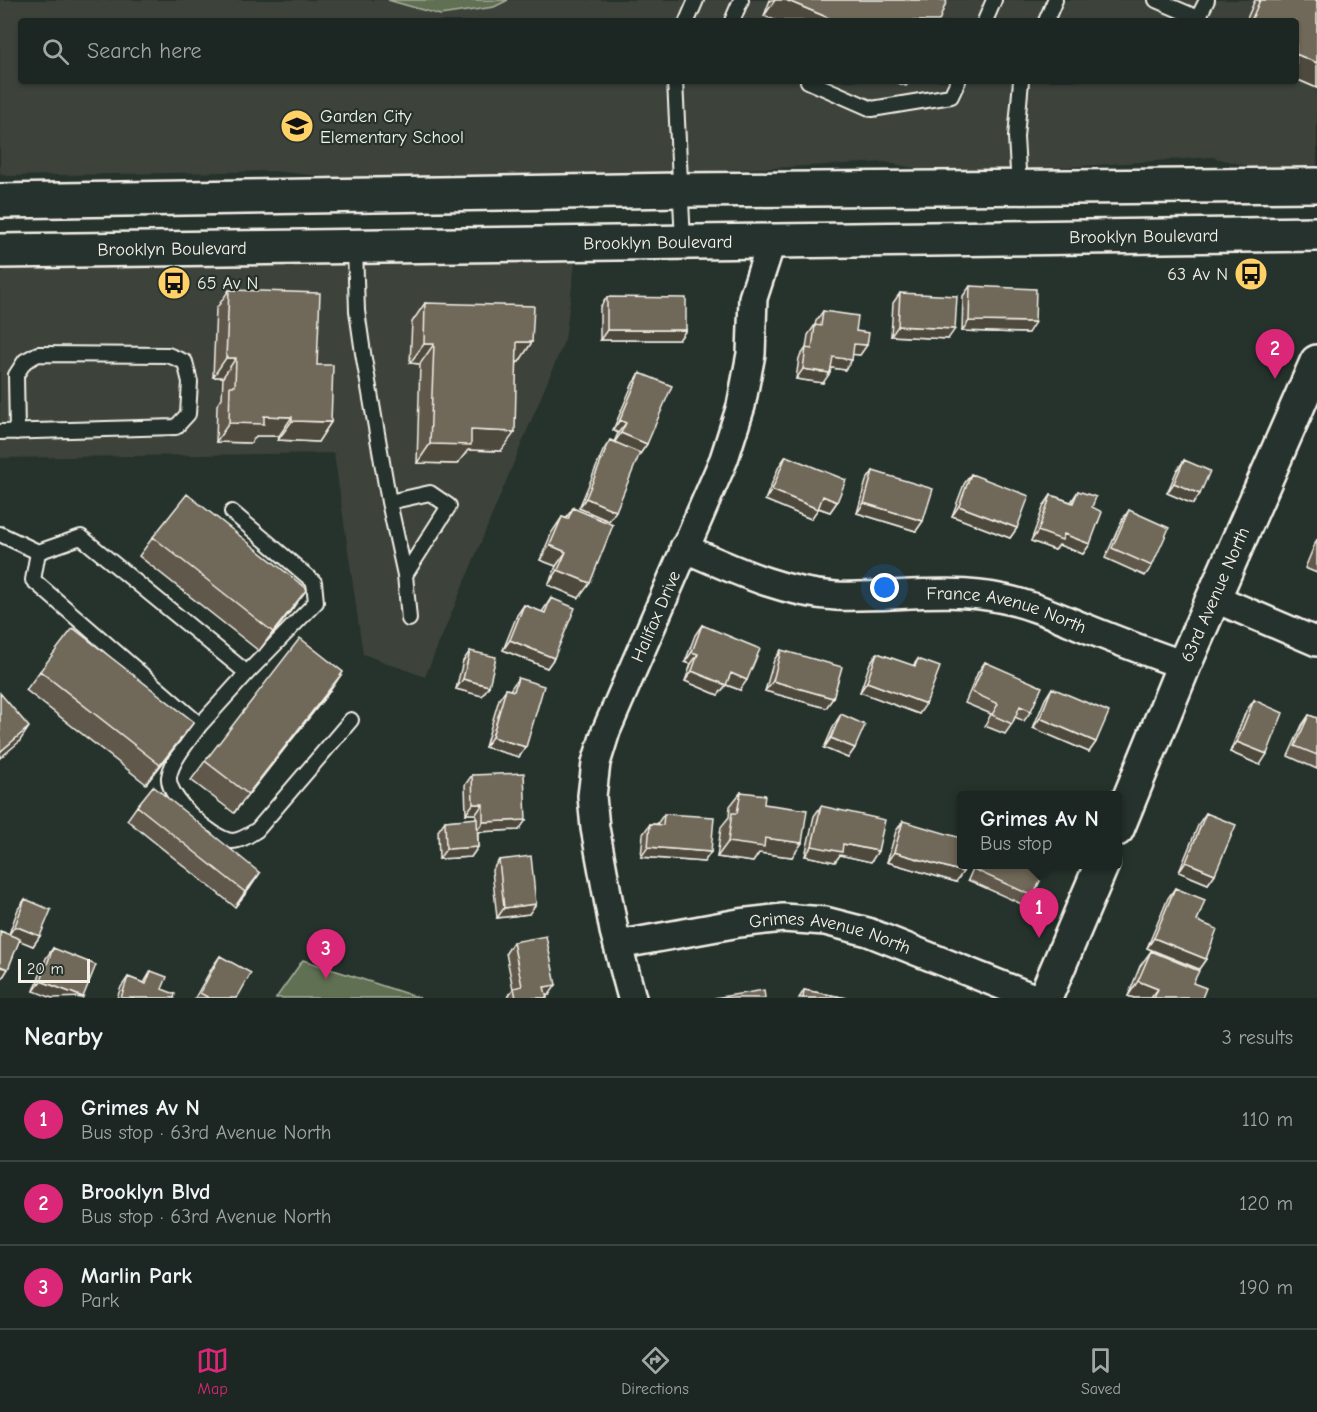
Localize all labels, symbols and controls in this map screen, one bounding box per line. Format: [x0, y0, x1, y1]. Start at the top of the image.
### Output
search box [18, 18, 1299, 84]
icon: search [39, 35, 72, 68]
text: Search here [87, 38, 202, 64]
place label: Garden City Elementary School [320, 106, 464, 148]
school or university icon: Garden City Elementary School [279, 108, 315, 144]
street label: Brooklyn Boulevard [1069, 225, 1219, 248]
street label: Brooklyn Boulevard [583, 232, 733, 254]
street label: Brooklyn Boulevard [97, 238, 247, 261]
bus stop icon: 63 Av N [1233, 256, 1269, 292]
place label: 63 Av N [1167, 264, 1228, 285]
bus stop icon: 65 Av N [156, 265, 192, 301]
place label: 65 Av N [197, 273, 258, 294]
pin: 2 [1256, 330, 1294, 379]
street label: 63rd Avenue North [1177, 524, 1254, 666]
street label: Halifax Drive [627, 568, 685, 666]
your location [870, 573, 899, 602]
street label: France Avenue North [926, 583, 1089, 638]
popup [957, 791, 1122, 869]
text: Grimes Av N [980, 806, 1099, 832]
text: Bus stop [980, 832, 1052, 855]
pin: 1 [1020, 888, 1058, 938]
street label: Grimes Avenue North [748, 908, 914, 959]
pin: 3 [306, 930, 346, 979]
scale bar [18, 956, 90, 984]
text: 20 m [27, 960, 64, 978]
text: Nearby [24, 1022, 103, 1052]
text: 3 results [1222, 1026, 1293, 1049]
text: Grimes Av N [81, 1095, 200, 1121]
text: 1 [40, 1108, 47, 1131]
text: 110 m [1242, 1108, 1293, 1131]
text: Bus stop · 63rd Avenue North [81, 1121, 331, 1144]
text: Brooklyn Blvd [81, 1179, 211, 1205]
text: 2 [39, 1192, 48, 1215]
text: 120 m [1239, 1192, 1293, 1215]
text: Bus stop · 63rd Avenue North [81, 1205, 331, 1228]
text: Marlin Park [81, 1263, 192, 1289]
text: 3 [39, 1276, 48, 1299]
text: 190 m [1239, 1276, 1293, 1299]
text: Park [81, 1289, 119, 1312]
tab: Map [196, 1344, 229, 1398]
tab: Directions [621, 1344, 689, 1398]
tab: Saved [1081, 1344, 1121, 1398]

